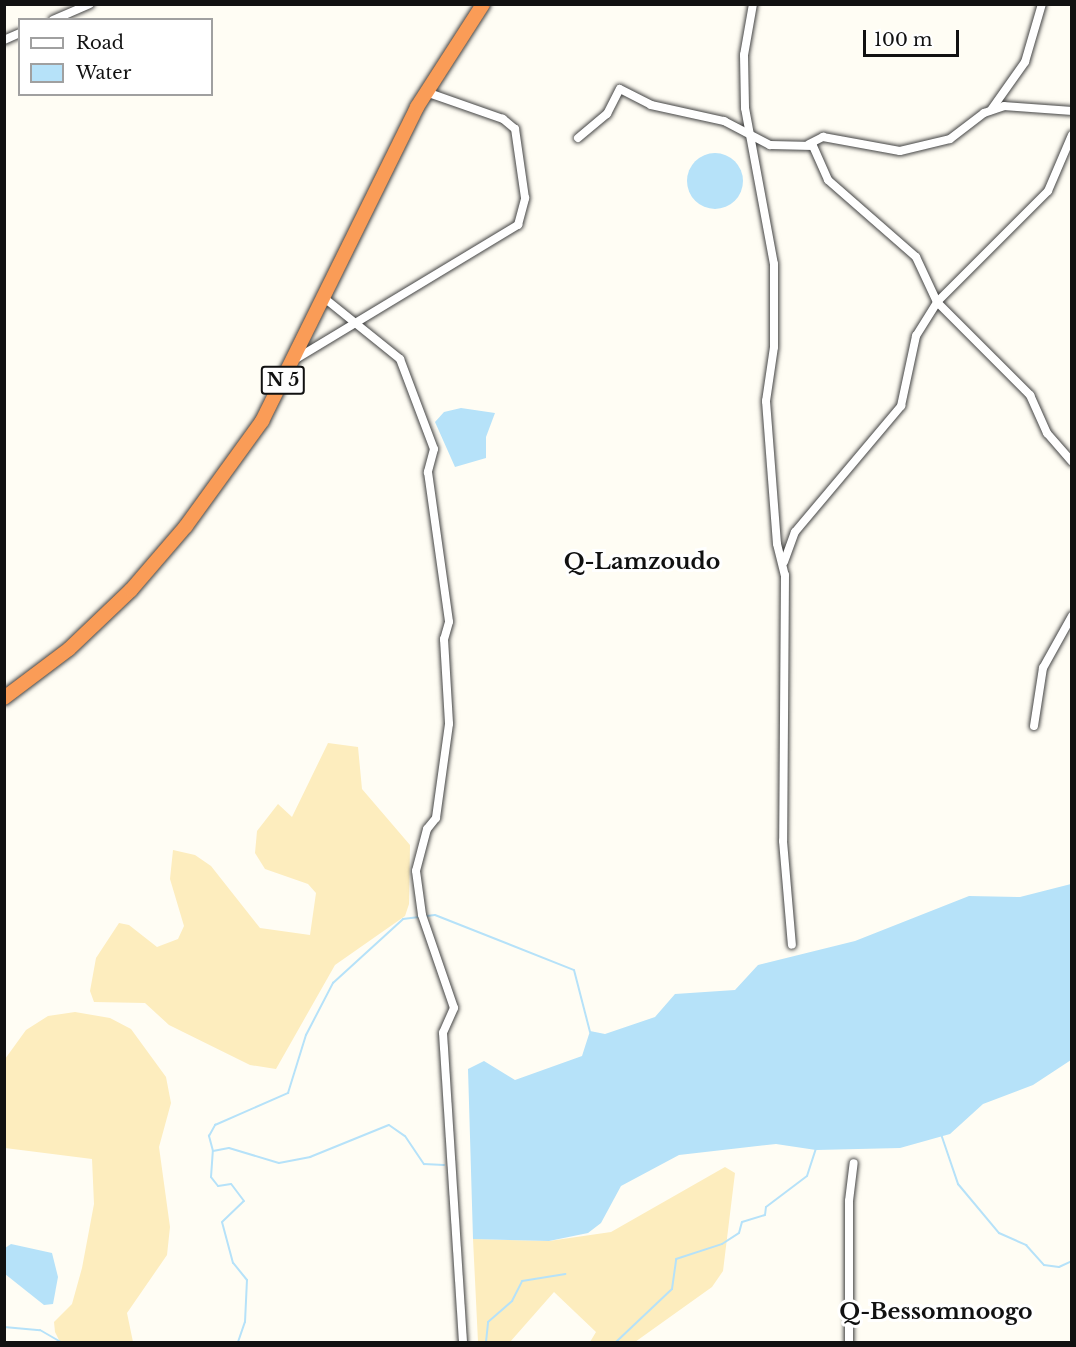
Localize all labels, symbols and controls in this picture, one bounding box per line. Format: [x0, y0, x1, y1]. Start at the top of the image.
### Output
legend [18, 18, 213, 96]
scale bar [866, 18, 962, 56]
text: 100 m [874, 29, 932, 51]
text: Road [76, 32, 124, 54]
text: Water [76, 62, 131, 84]
road number: N 5 [260, 365, 306, 395]
district label: Q-Lamzoudo [564, 549, 720, 575]
district label: Q-Bessomnoogo [839, 1299, 1033, 1325]

